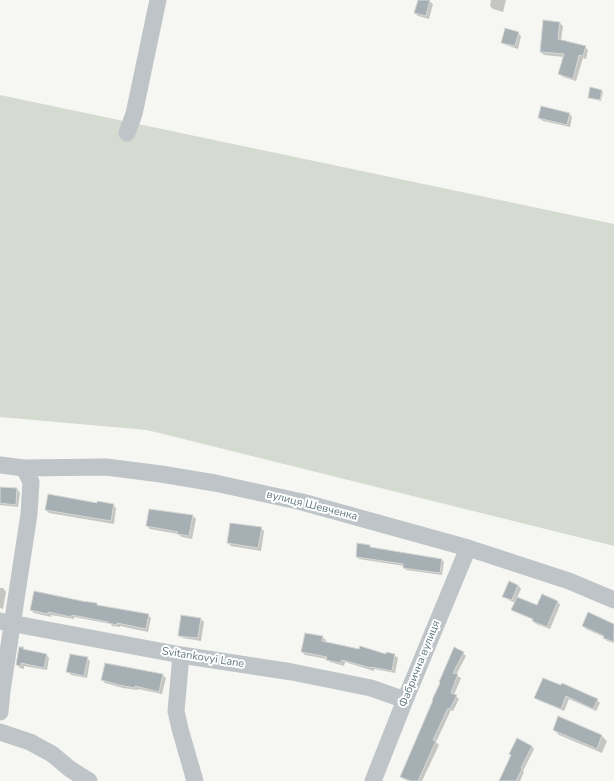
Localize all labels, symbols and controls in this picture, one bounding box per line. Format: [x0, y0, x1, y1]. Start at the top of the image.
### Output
street label: вулиця Шевченка [265, 488, 359, 524]
street label: Фабрична вулиця [397, 619, 443, 709]
street label: Svitankovyi Lane [161, 645, 245, 671]

